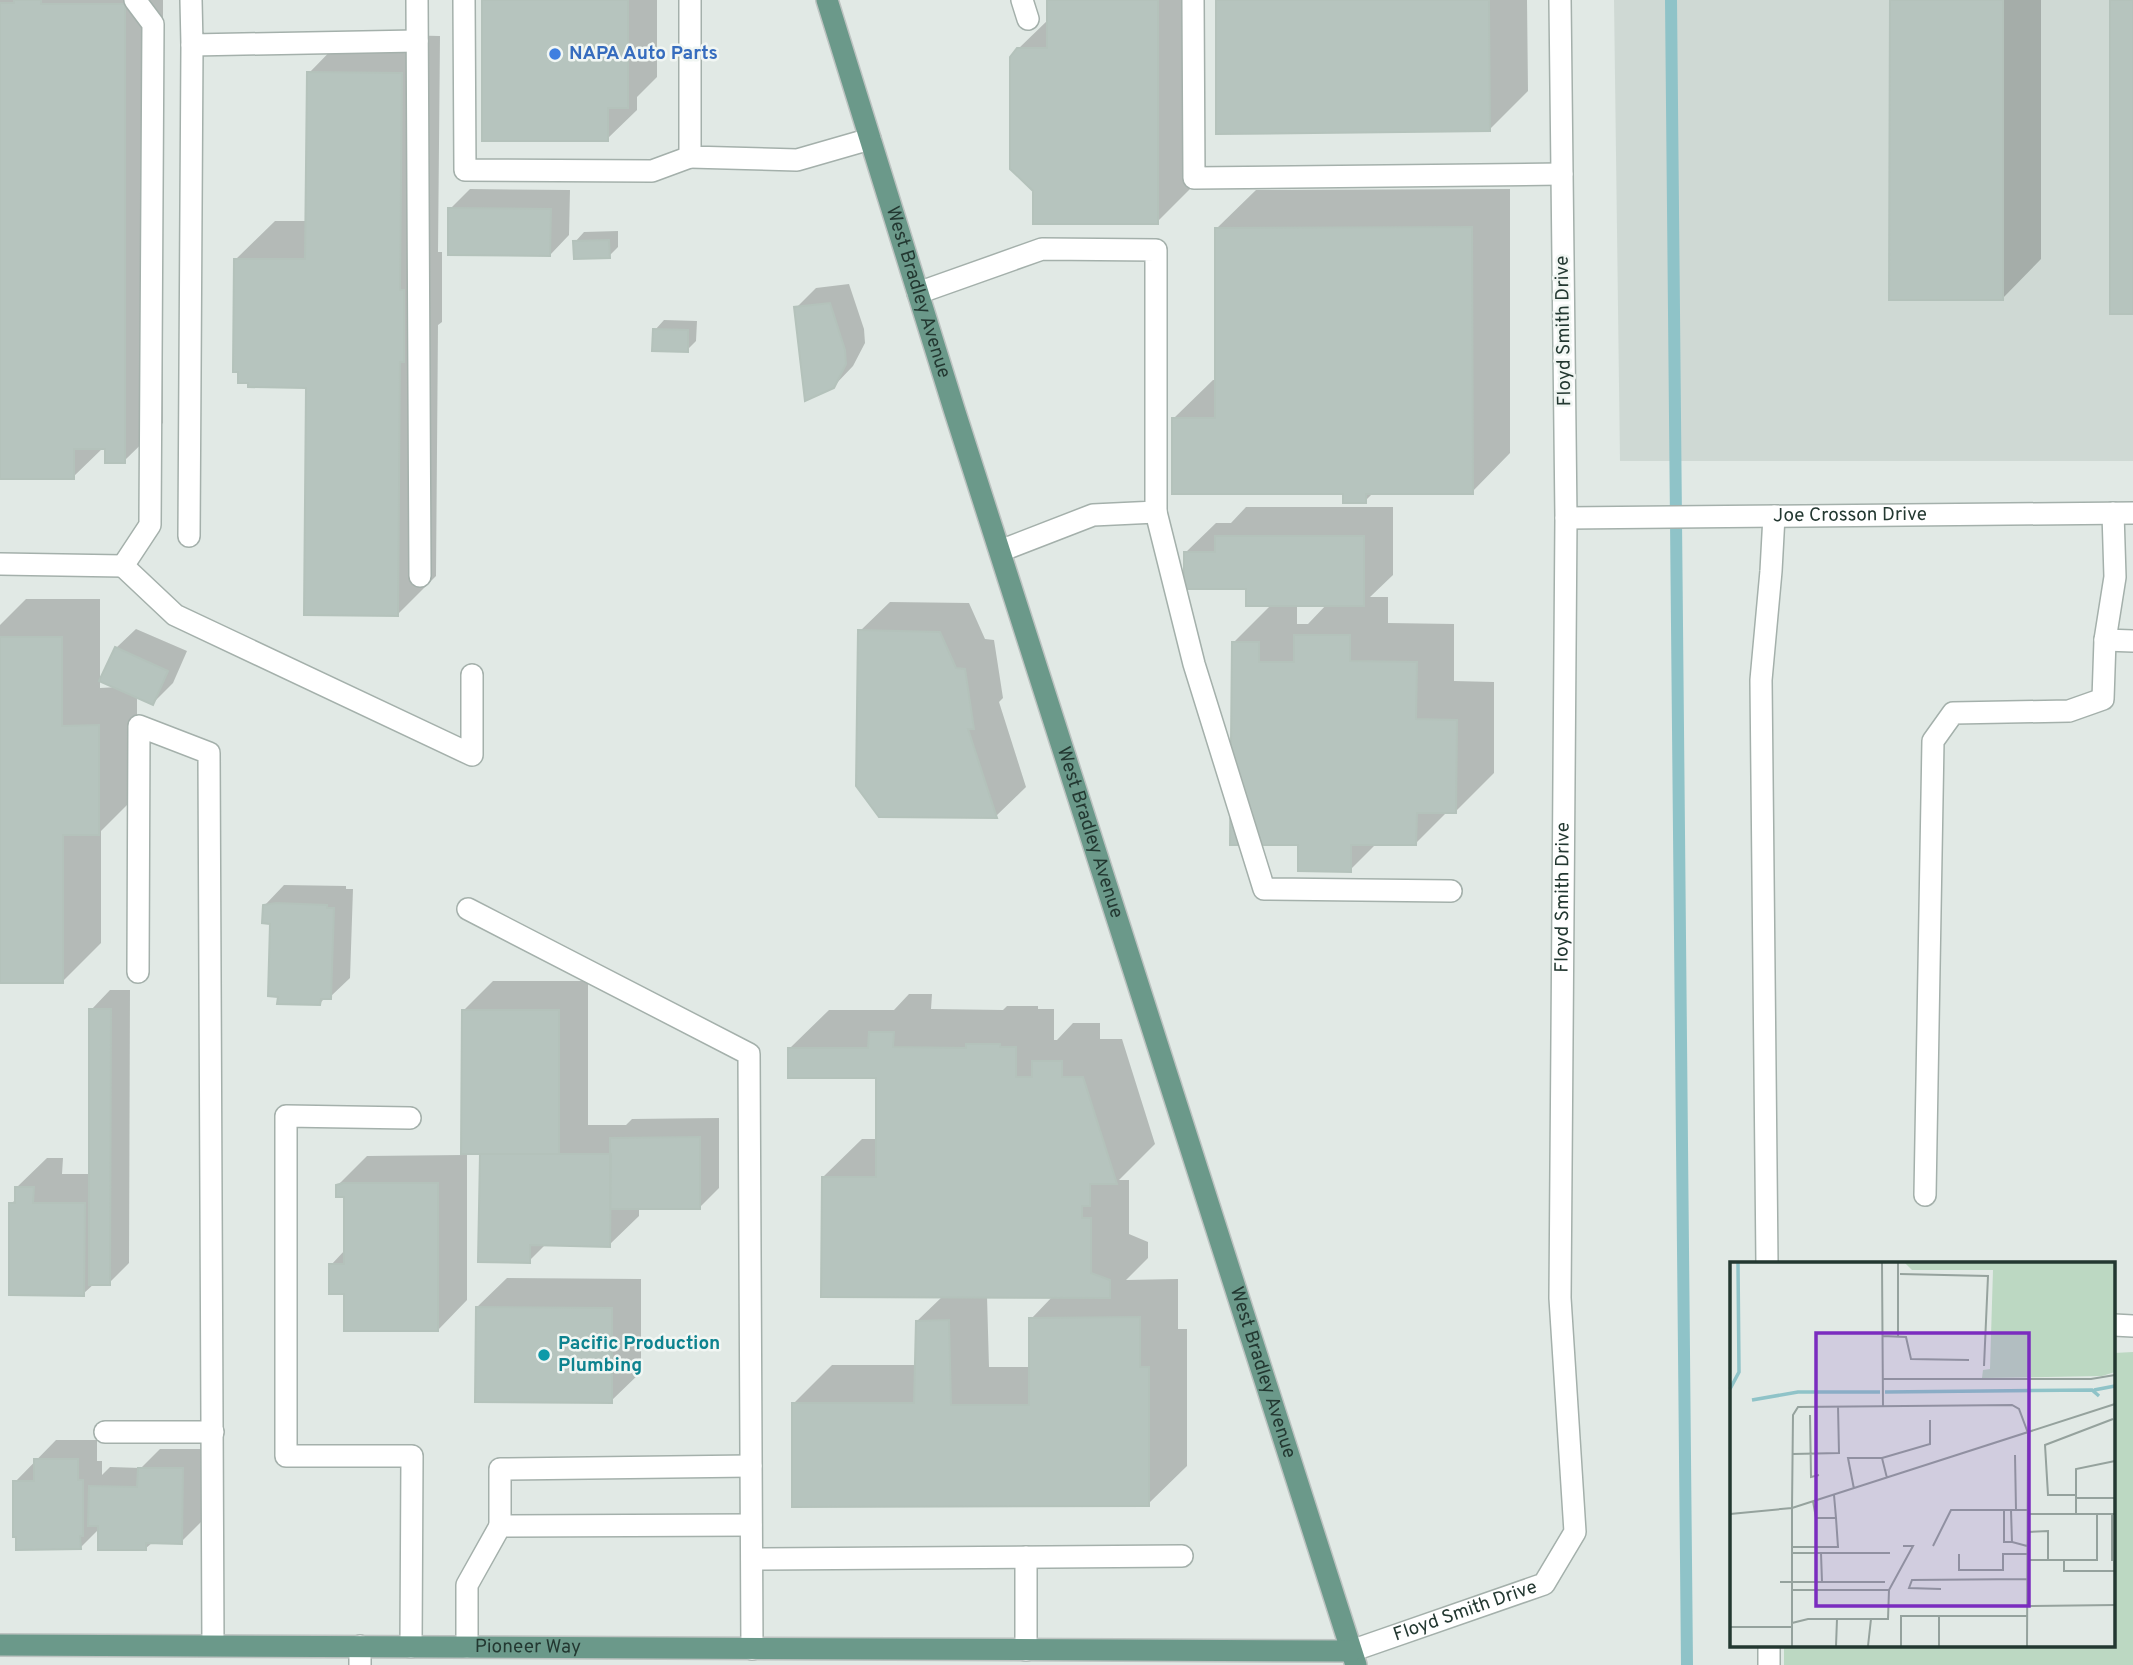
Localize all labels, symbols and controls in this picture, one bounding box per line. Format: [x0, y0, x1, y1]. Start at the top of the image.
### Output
place label: NAPA Auto Parts [569, 42, 718, 66]
marker: NAPA Auto Parts [547, 46, 563, 62]
street label: West Bradley Avenue [880, 203, 956, 381]
street label: Floyd Smith Drive [1551, 256, 1577, 406]
street label: Joe Crosson Drive [1773, 503, 1927, 528]
street label: West Bradley Avenue [1051, 744, 1128, 921]
street label: Floyd Smith Drive [1551, 822, 1576, 973]
inset map [1730, 1262, 2116, 1648]
street label: West Bradley Avenue [1224, 1284, 1301, 1461]
place label: Pacific Production Plumbing [558, 1332, 720, 1378]
marker: Pacific Production Plumbing [536, 1347, 552, 1363]
street label: Floyd Smith Drive [1390, 1575, 1540, 1647]
street label: Pioneer Way [475, 1635, 581, 1660]

